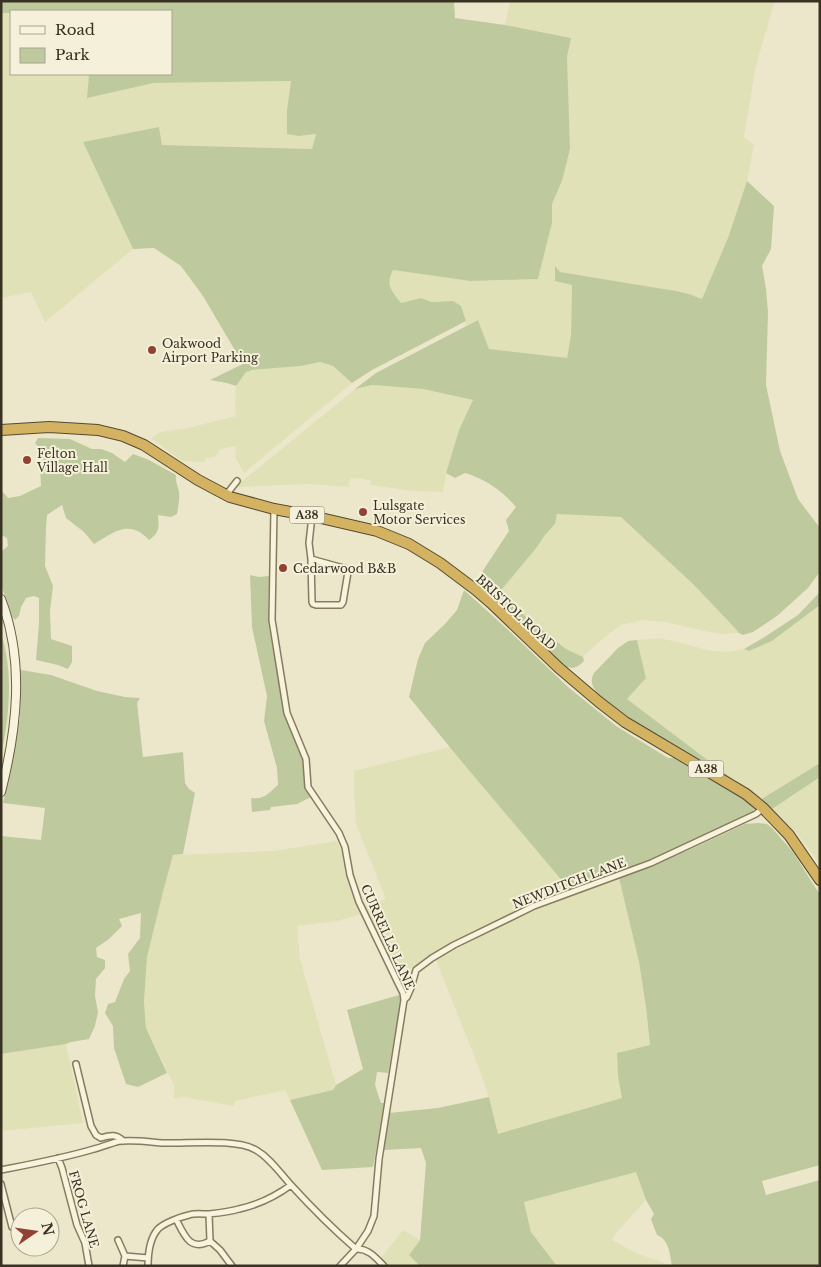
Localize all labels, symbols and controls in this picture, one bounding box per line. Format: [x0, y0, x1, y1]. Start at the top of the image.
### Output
legend [10, 10, 172, 75]
text: Road [55, 20, 95, 39]
text: Park [55, 45, 91, 64]
place label: Oakwood Airport Parking [161, 336, 259, 365]
marker: Oakwood Airport Parking [146, 344, 158, 356]
place label: Felton Village Hall [36, 446, 108, 475]
marker: Felton Village Hall [21, 454, 33, 466]
place label: Lulsgate Motor Services [373, 498, 465, 527]
road number: A38 [290, 506, 324, 524]
marker: Lulsgate Motor Services [357, 506, 369, 518]
place label: Cedarwood B&B [293, 561, 396, 576]
marker: Cedarwood B&B [277, 562, 289, 574]
street label: BRISTOL ROAD [473, 571, 559, 653]
road number: A38 [688, 761, 724, 778]
street label: NEWDITCH LANE [510, 854, 628, 912]
street label: CURRELLS LANE [358, 882, 418, 992]
street label: FROG LANE [66, 1169, 102, 1250]
north arrow [10, 1207, 60, 1257]
text: N [37, 1221, 58, 1238]

